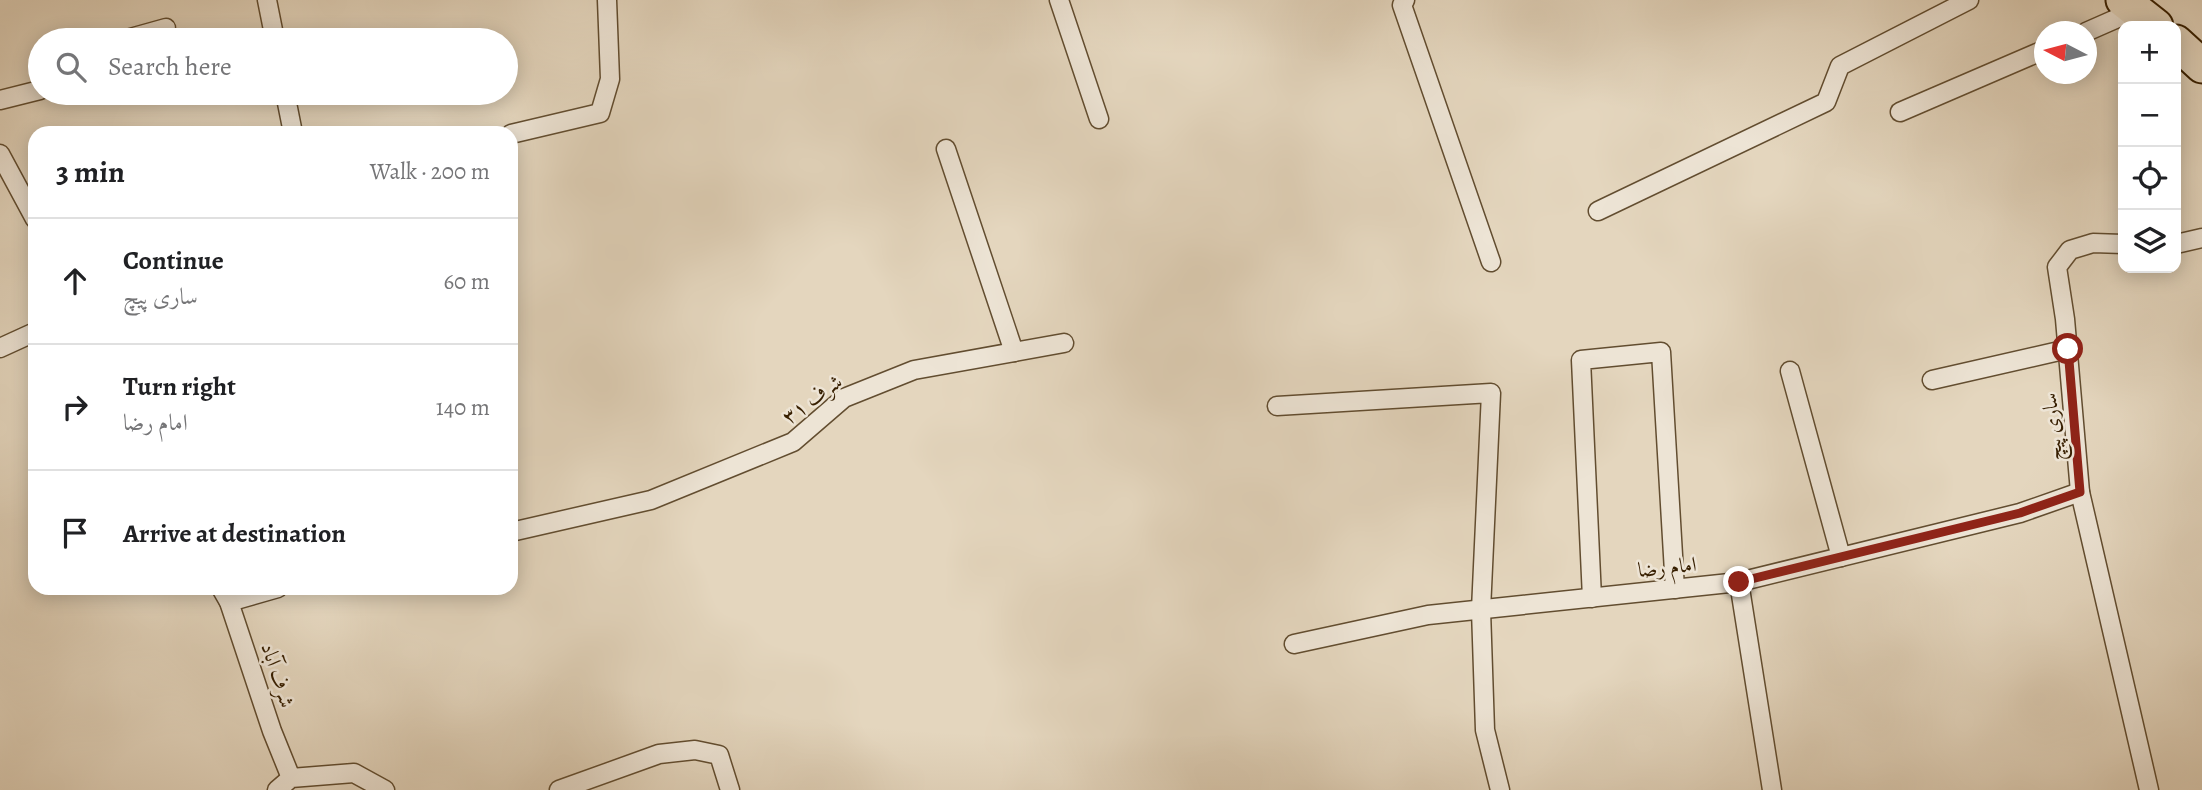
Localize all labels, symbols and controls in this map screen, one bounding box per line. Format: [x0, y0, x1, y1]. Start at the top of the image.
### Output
north arrow [2034, 21, 2097, 84]
map controls [2118, 21, 2181, 273]
button: + [2118, 21, 2181, 84]
search box [28, 28, 518, 105]
icon: search [52, 48, 90, 86]
text: Search here [108, 49, 232, 84]
button: − [2118, 84, 2181, 147]
button: locate [2118, 147, 2181, 210]
text: 3 min [56, 152, 125, 192]
text: Walk · 200 m [370, 156, 490, 187]
button: layers [2118, 210, 2181, 273]
text: Continue [123, 243, 224, 278]
icon: ahead [56, 262, 94, 300]
text: 60 m [443, 266, 490, 297]
text: ساری پیچ [123, 281, 198, 312]
route start [2052, 333, 2083, 364]
street label: شرف ۳۱ [776, 368, 848, 430]
text: Turn right [123, 369, 236, 404]
icon: right [56, 388, 94, 426]
street label: ساری پیچ [2035, 391, 2074, 462]
text: 140 m [436, 392, 490, 423]
text: امام رضا [123, 407, 188, 438]
icon: arrive [56, 514, 94, 552]
text: Arrive at destination [123, 516, 346, 551]
street label: امام رضا [1636, 550, 1698, 588]
route end [1723, 566, 1754, 597]
street label: شرف آباد [254, 639, 302, 711]

